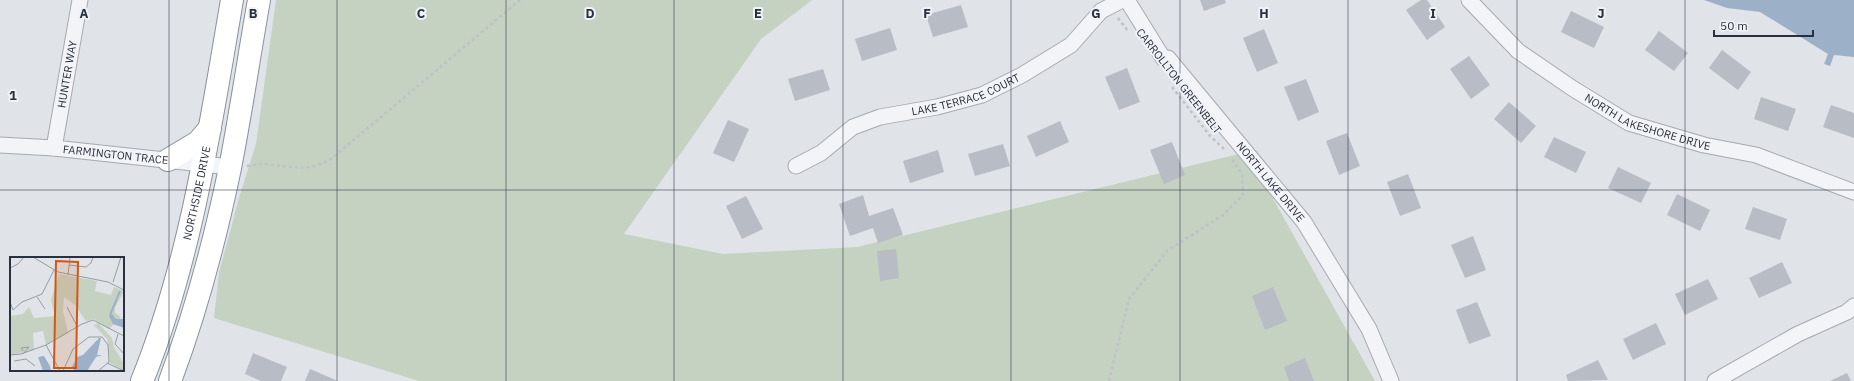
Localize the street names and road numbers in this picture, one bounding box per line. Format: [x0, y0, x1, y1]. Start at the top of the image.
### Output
street label: CARROLLTON GREENBELT [1133, 25, 1225, 137]
street label: HUNTER WAY [54, 39, 80, 109]
street label: LAKE TERRACE COURT [910, 70, 1022, 118]
street label: NORTH LAKESHORE DRIVE [1582, 90, 1712, 153]
street label: NORTH LAKE DRIVE [1233, 139, 1308, 225]
street label: FARMINGTON TRACE [62, 142, 169, 167]
street label: NORTHSIDE DRIVE [180, 145, 213, 241]

